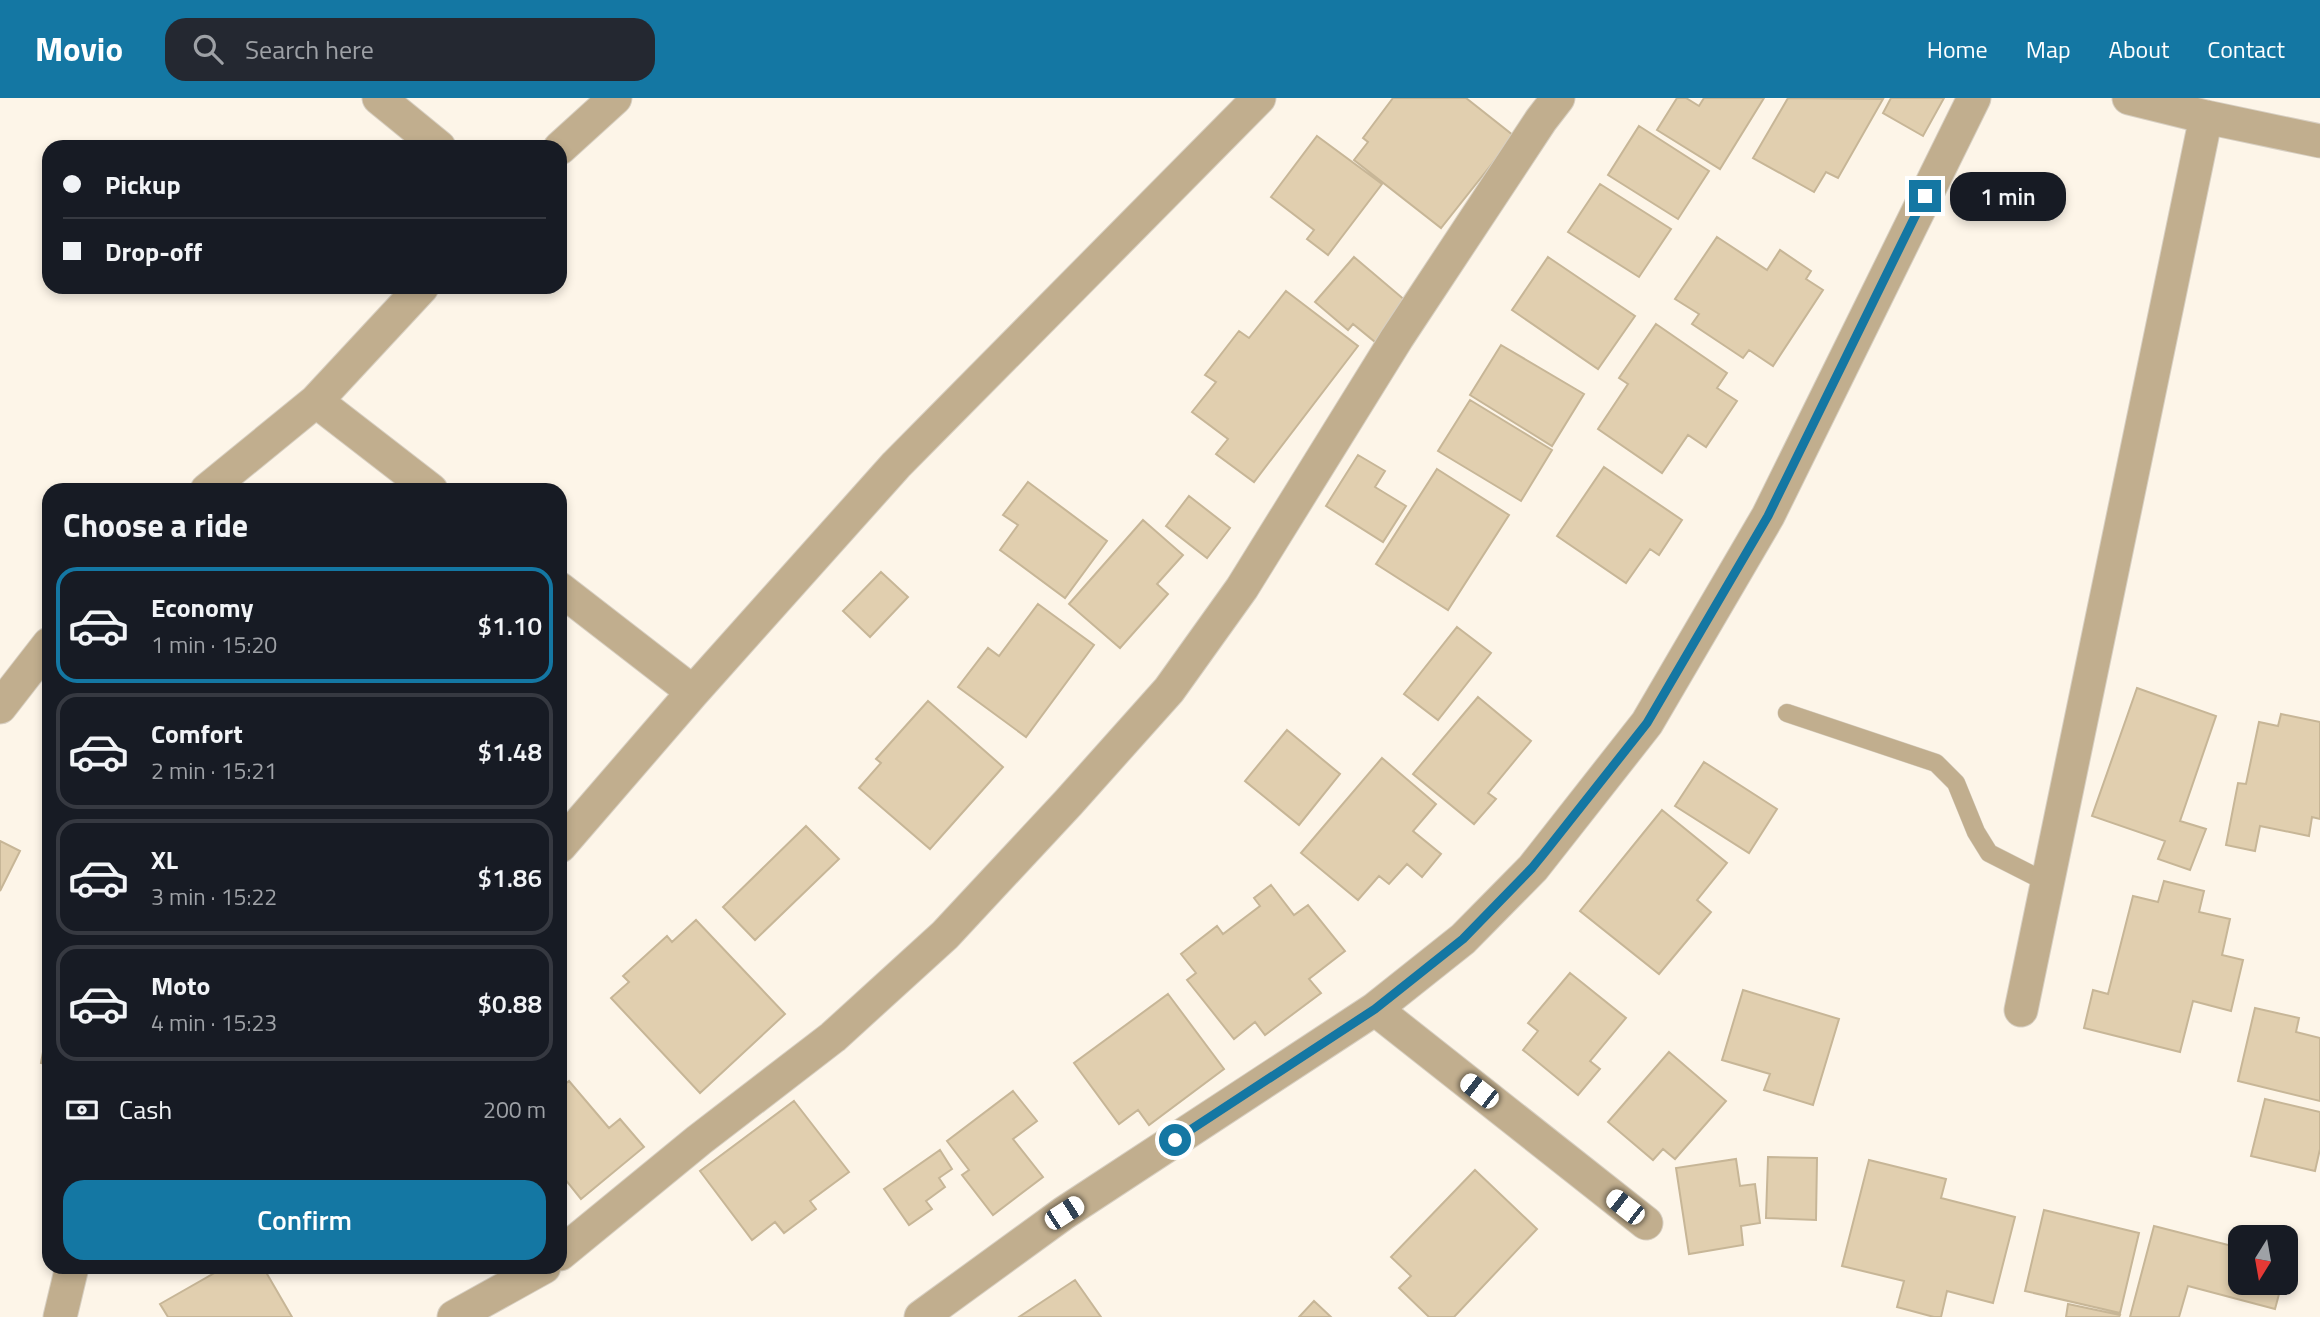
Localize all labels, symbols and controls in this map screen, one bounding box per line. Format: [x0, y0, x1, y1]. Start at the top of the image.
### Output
search box [165, 18, 655, 81]
text: Movio [35, 24, 123, 74]
icon: search [189, 30, 227, 68]
text: Search here [245, 30, 374, 69]
text: Home [1927, 31, 1988, 67]
text: Map [2026, 31, 2071, 67]
text: About [2109, 31, 2169, 67]
text: Contact [2207, 31, 2285, 67]
text: Pickup [105, 165, 181, 204]
callout: 1 min [1950, 172, 2065, 220]
text: 1 min [1980, 179, 2036, 214]
route end [1909, 180, 1941, 212]
text: Drop-off [105, 232, 202, 271]
text: Choose a ride [63, 501, 248, 549]
text: Economy [151, 588, 253, 627]
icon: car [67, 594, 130, 657]
text: $1.10 [478, 606, 542, 645]
text: 1 min · 15:20 [151, 627, 277, 662]
text: Comfort [151, 714, 243, 753]
icon: car [67, 720, 130, 783]
text: $1.48 [478, 732, 542, 771]
text: 2 min · 15:21 [151, 753, 277, 788]
text: XL [151, 840, 178, 879]
icon: car [67, 846, 130, 909]
text: $1.86 [478, 858, 542, 897]
text: 3 min · 15:22 [151, 879, 277, 914]
text: Moto [151, 966, 210, 1005]
icon: car [67, 972, 130, 1035]
text: $0.88 [478, 984, 542, 1023]
text: 4 min · 15:23 [151, 1005, 277, 1040]
car [1456, 1070, 1503, 1112]
text: Cash [119, 1090, 172, 1129]
icon: cash [63, 1091, 101, 1129]
text: 200 m [483, 1092, 546, 1127]
route start [1159, 1124, 1191, 1156]
button: Confirm [63, 1180, 546, 1260]
car [1602, 1186, 1649, 1228]
car [1041, 1193, 1088, 1233]
north arrow [2228, 1225, 2298, 1295]
map controls [2228, 1225, 2298, 1295]

